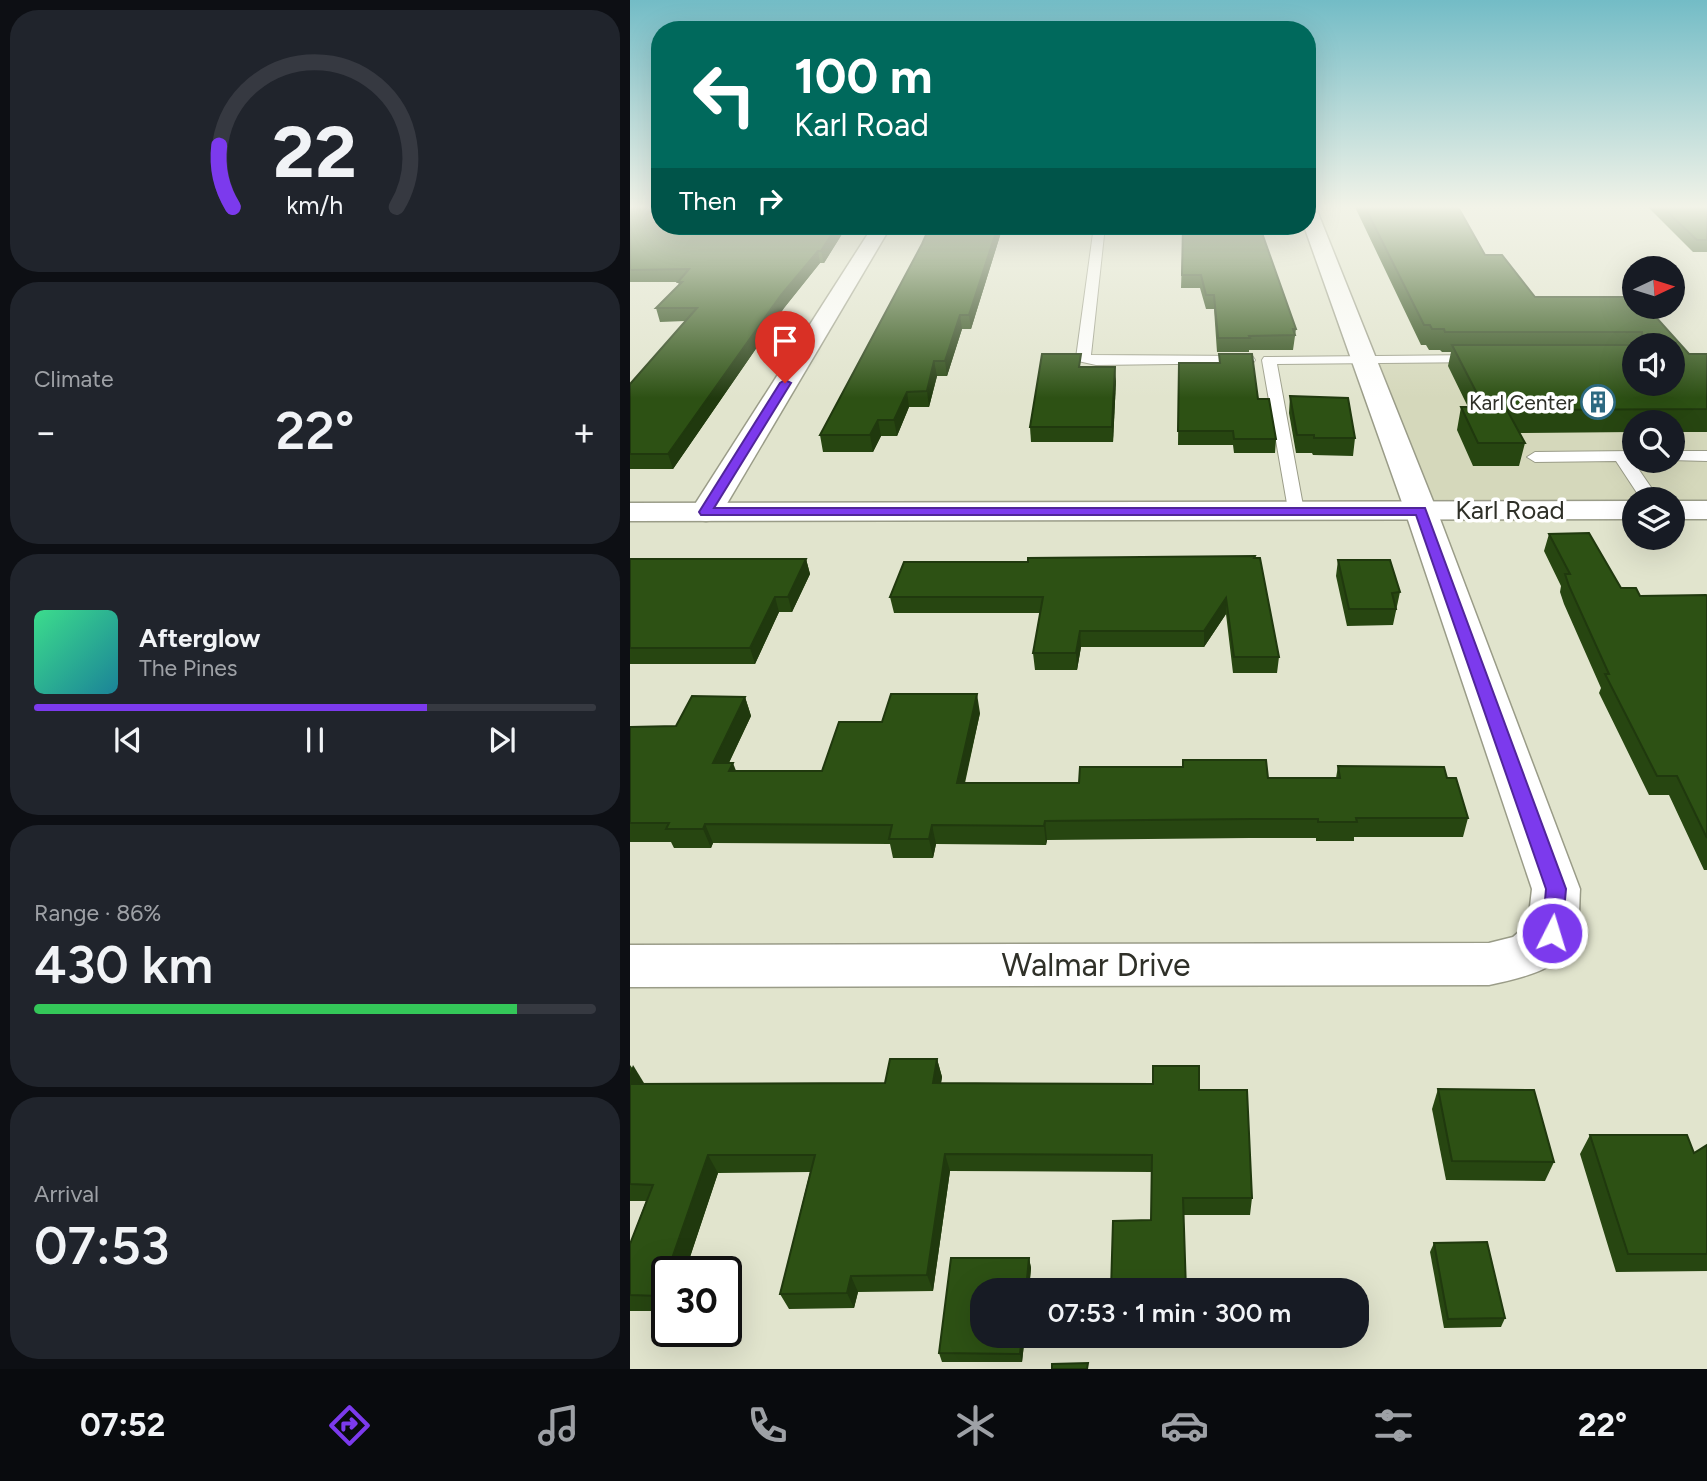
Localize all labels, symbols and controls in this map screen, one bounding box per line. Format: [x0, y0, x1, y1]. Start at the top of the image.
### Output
text: 100 m [794, 46, 933, 105]
icon: left [679, 49, 770, 140]
text: Karl Road [794, 106, 929, 144]
text: 22 [273, 108, 357, 195]
icon: right [751, 182, 789, 220]
text: Then [679, 185, 737, 217]
text: km/h [286, 190, 344, 220]
north arrow [1622, 256, 1685, 318]
map controls [1622, 256, 1685, 550]
pin [755, 311, 815, 383]
icon: arrive [766, 322, 804, 360]
button: sound [1622, 333, 1685, 396]
text: Climate [34, 365, 113, 393]
building icon: Karl Center [1579, 383, 1617, 421]
place label: Karl Center [1469, 390, 1574, 415]
text: 22° [276, 400, 354, 462]
text: − [34, 409, 58, 455]
text: + [572, 409, 596, 455]
button: search [1622, 410, 1685, 473]
button: layers [1622, 487, 1685, 550]
street label: Karl Road [1455, 494, 1565, 526]
text: Afterglow [139, 622, 261, 654]
text: The Pines [139, 654, 238, 682]
icon: previous [109, 721, 147, 759]
icon: pause [296, 721, 334, 759]
icon: next [483, 721, 521, 759]
position arrow [1515, 896, 1589, 970]
text: Range · 86% [34, 899, 161, 927]
text: 430 km [34, 934, 213, 996]
street label: Walmar Drive [1001, 946, 1191, 984]
text: Arrival [34, 1180, 99, 1208]
text: 07:53 [34, 1215, 169, 1277]
speed limit sign: 30 [651, 1256, 742, 1347]
text: 07:53 · 1 min · 300 m [1048, 1297, 1291, 1329]
icon: directions [325, 1401, 374, 1450]
icon: music [534, 1401, 583, 1450]
icon: phone [743, 1401, 792, 1450]
icon: climate [951, 1401, 1000, 1450]
icon: car [1160, 1401, 1209, 1450]
icon: filters [1369, 1401, 1418, 1450]
text: 07:52 [80, 1406, 165, 1444]
text: 22° [1578, 1406, 1627, 1444]

